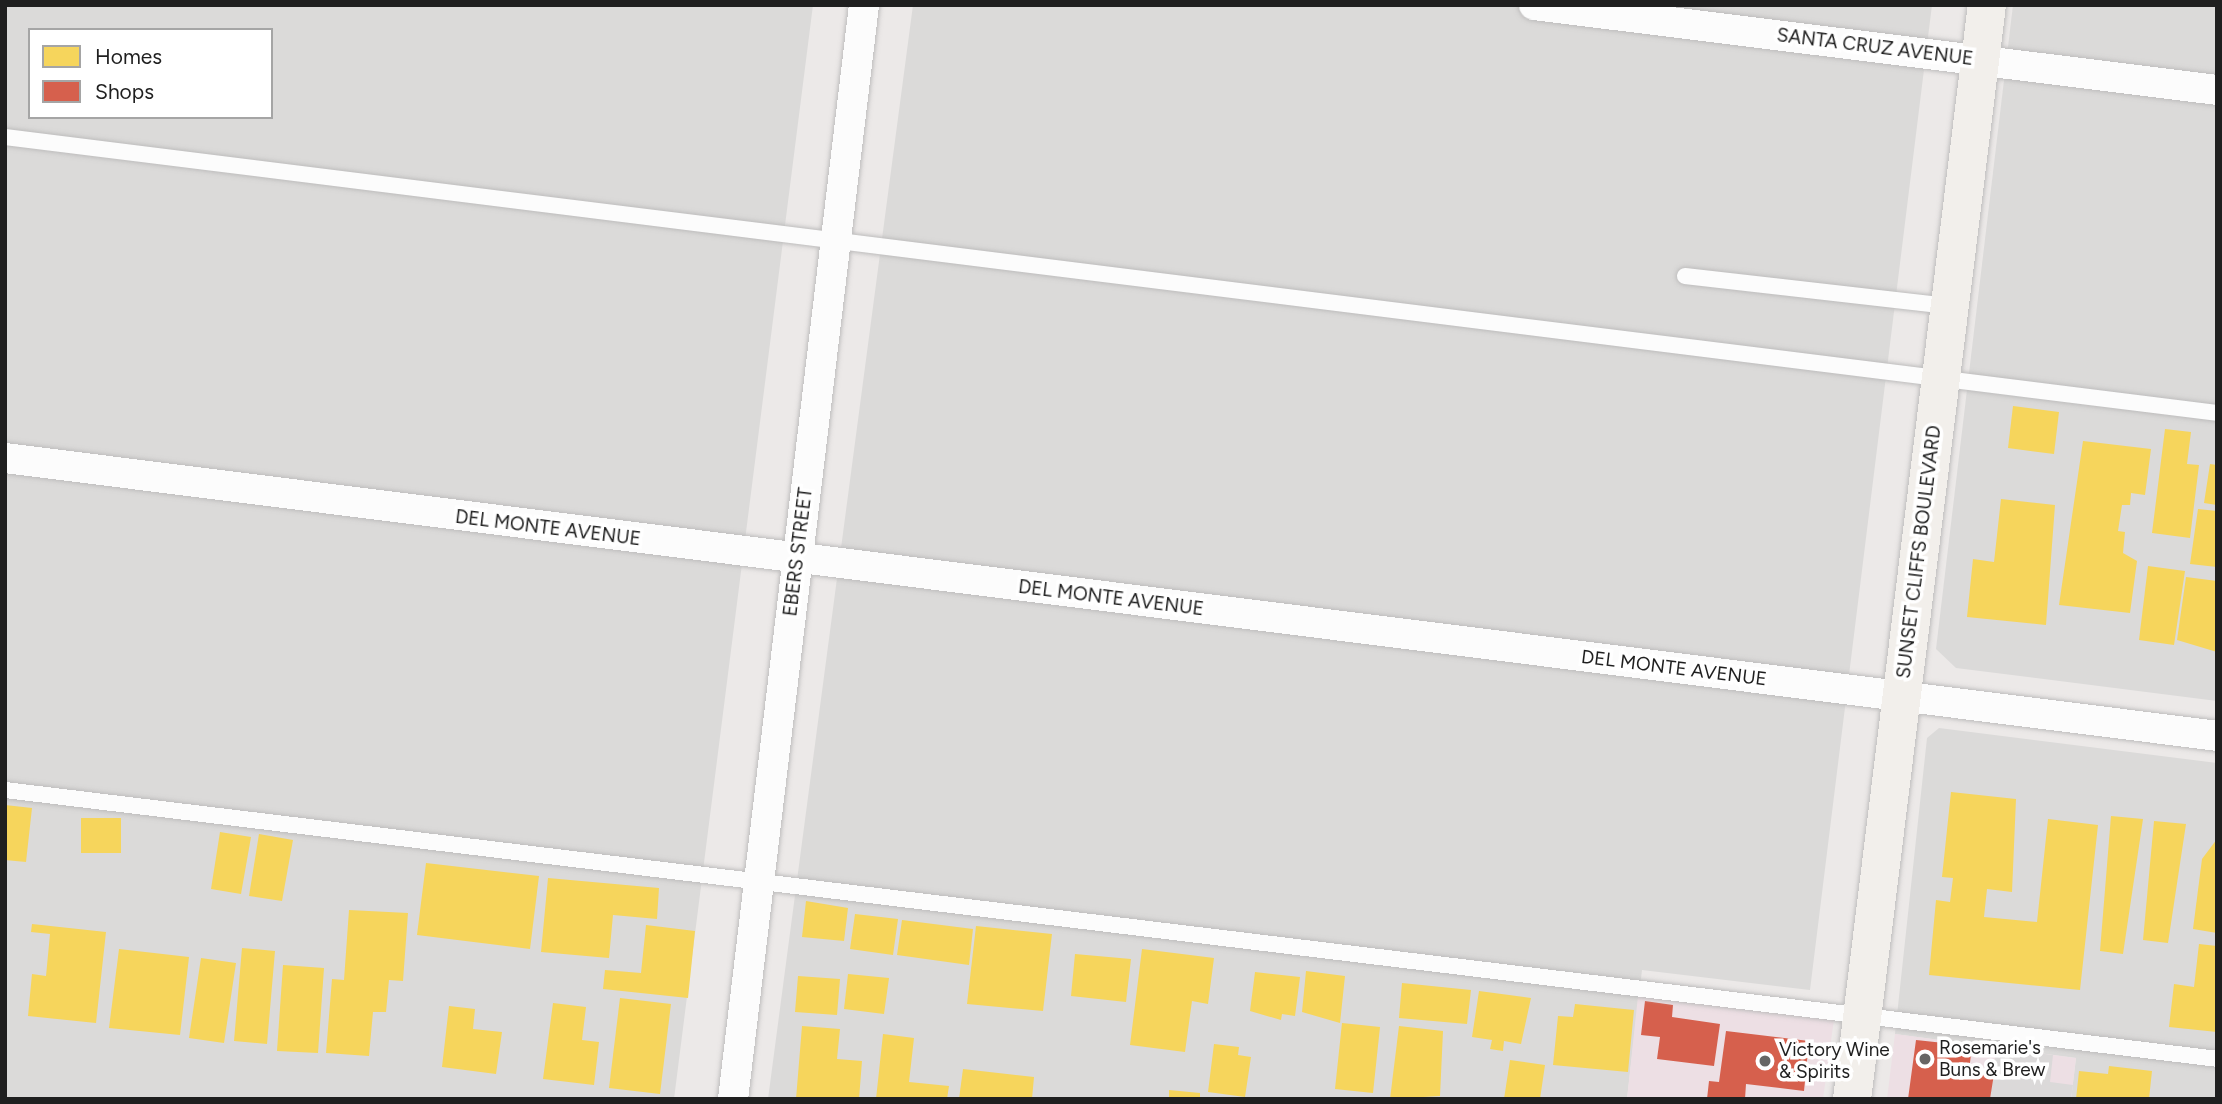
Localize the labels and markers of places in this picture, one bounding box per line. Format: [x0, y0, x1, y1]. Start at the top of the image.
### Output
place label: Rosemarie's Buns & Brew [1939, 1037, 2045, 1081]
place label: Victory Wine & Spirits [1779, 1039, 1890, 1083]
marker: Rosemarie's Buns & Brew [1917, 1051, 1933, 1067]
marker: Victory Wine & Spirits [1757, 1053, 1773, 1069]

